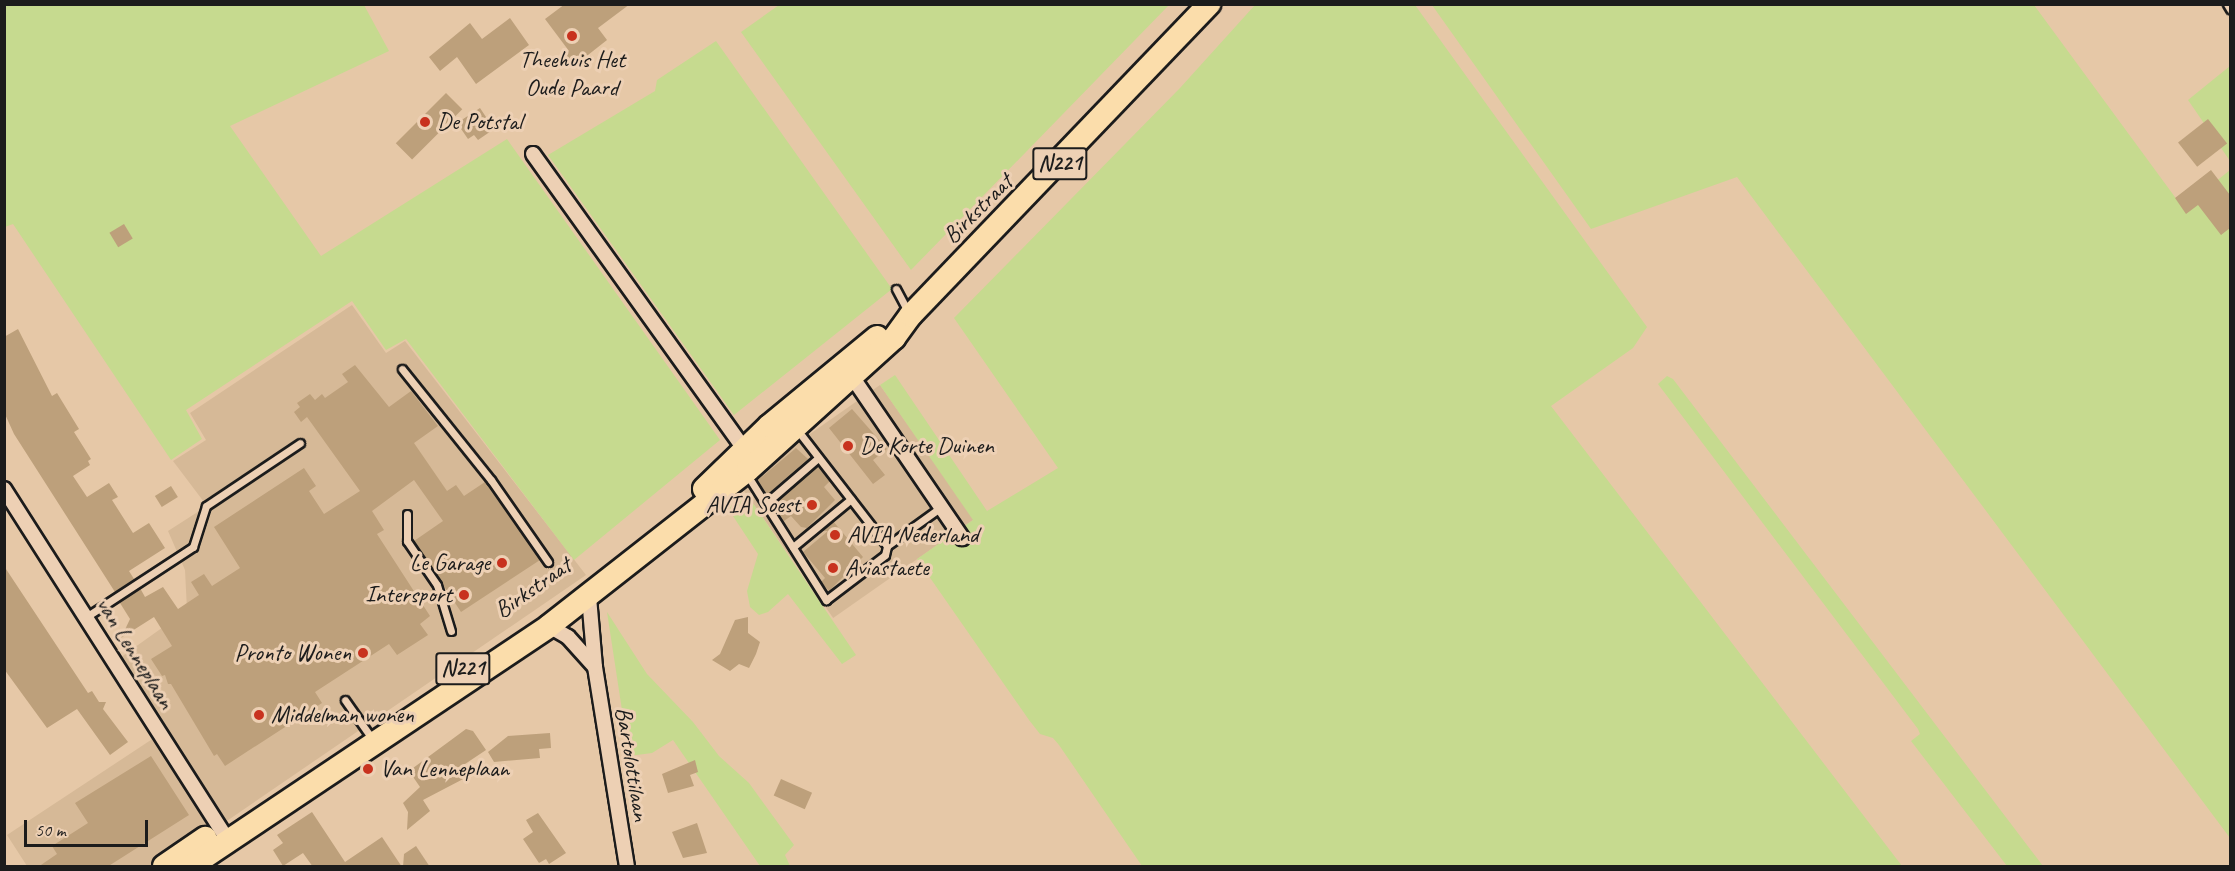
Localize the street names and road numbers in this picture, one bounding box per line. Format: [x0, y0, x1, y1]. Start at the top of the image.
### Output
road number: N221 [1032, 145, 1088, 183]
street label: Birkstraat [937, 168, 1019, 250]
street label: Birkstraat [489, 551, 577, 625]
street label: van Lenneplaan [89, 592, 181, 714]
road number: N221 [434, 650, 492, 688]
street label: Bartolottilaan [609, 705, 655, 823]

